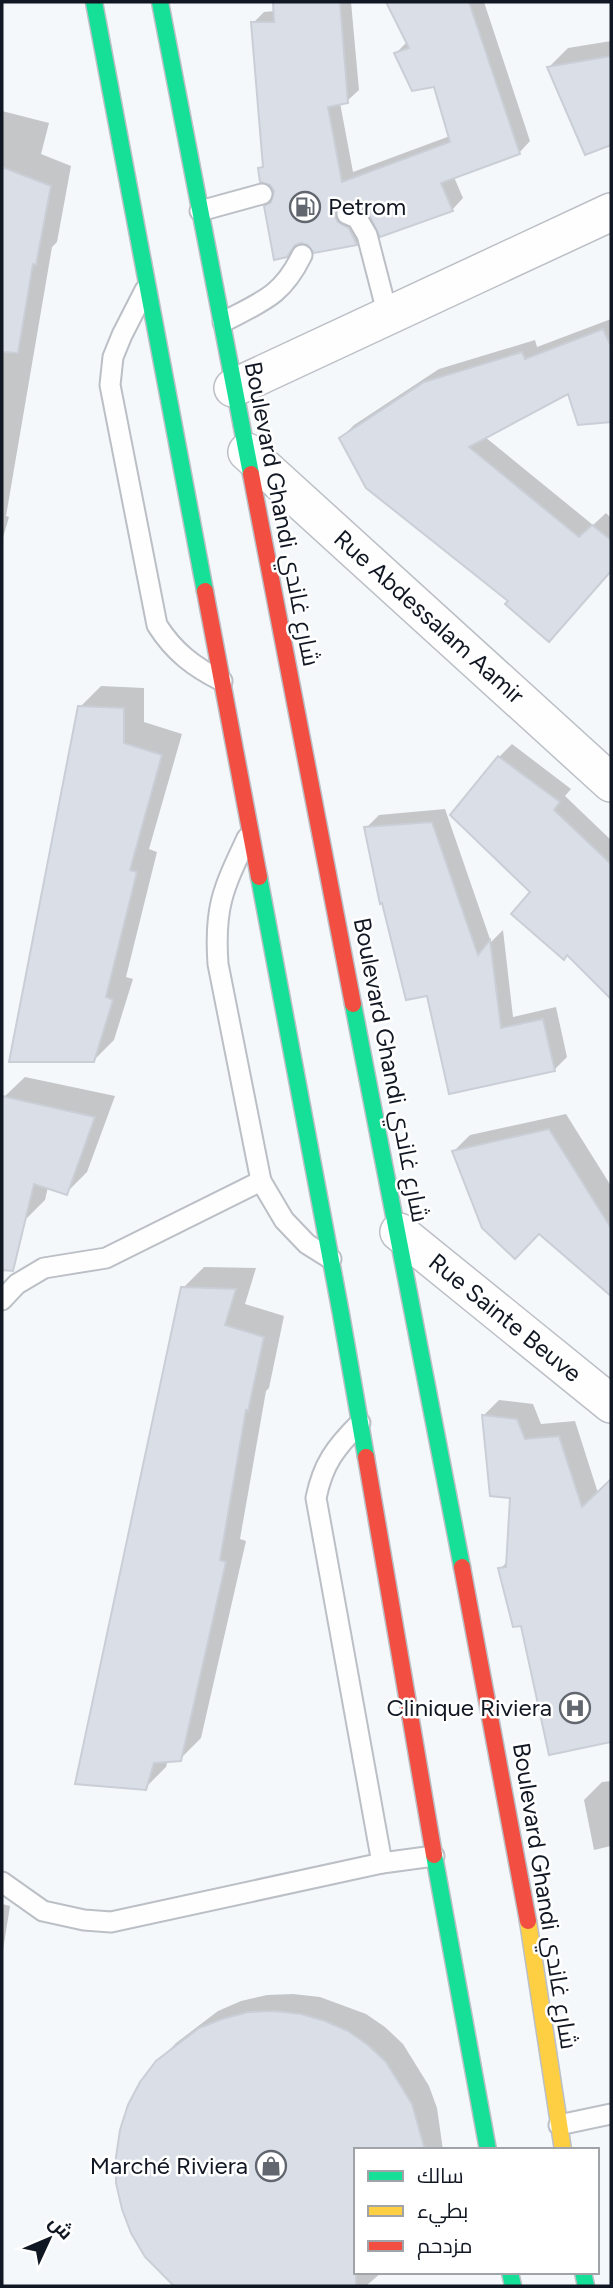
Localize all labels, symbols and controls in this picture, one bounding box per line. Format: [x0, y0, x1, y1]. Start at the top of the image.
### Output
fuel station icon: Petrom [288, 190, 322, 224]
place label: Petrom [328, 192, 406, 221]
street label: Boulevard Ghandi شارع غاندي [235, 359, 326, 670]
street label: Rue Abdessalam Aamir [328, 524, 530, 710]
street label: Boulevard Ghandi شارع غاندي [344, 915, 435, 1226]
street label: Rue Sainte Beuve [423, 1247, 587, 1388]
hospital icon: Clinique Riviera [558, 1691, 592, 1725]
place label: Clinique Riviera [386, 1693, 552, 1722]
street label: Boulevard Ghandi شارع غاندي [503, 1741, 584, 2052]
legend [354, 2148, 599, 2274]
shop icon: Marché Riviera [254, 2149, 288, 2183]
place label: Marché Riviera [90, 2151, 248, 2180]
text: سالك [417, 2163, 464, 2188]
text: بطيء [417, 2198, 468, 2227]
north arrow [14, 2204, 84, 2274]
text: ش [44, 2211, 78, 2244]
text: مزدحم [417, 2233, 472, 2260]

